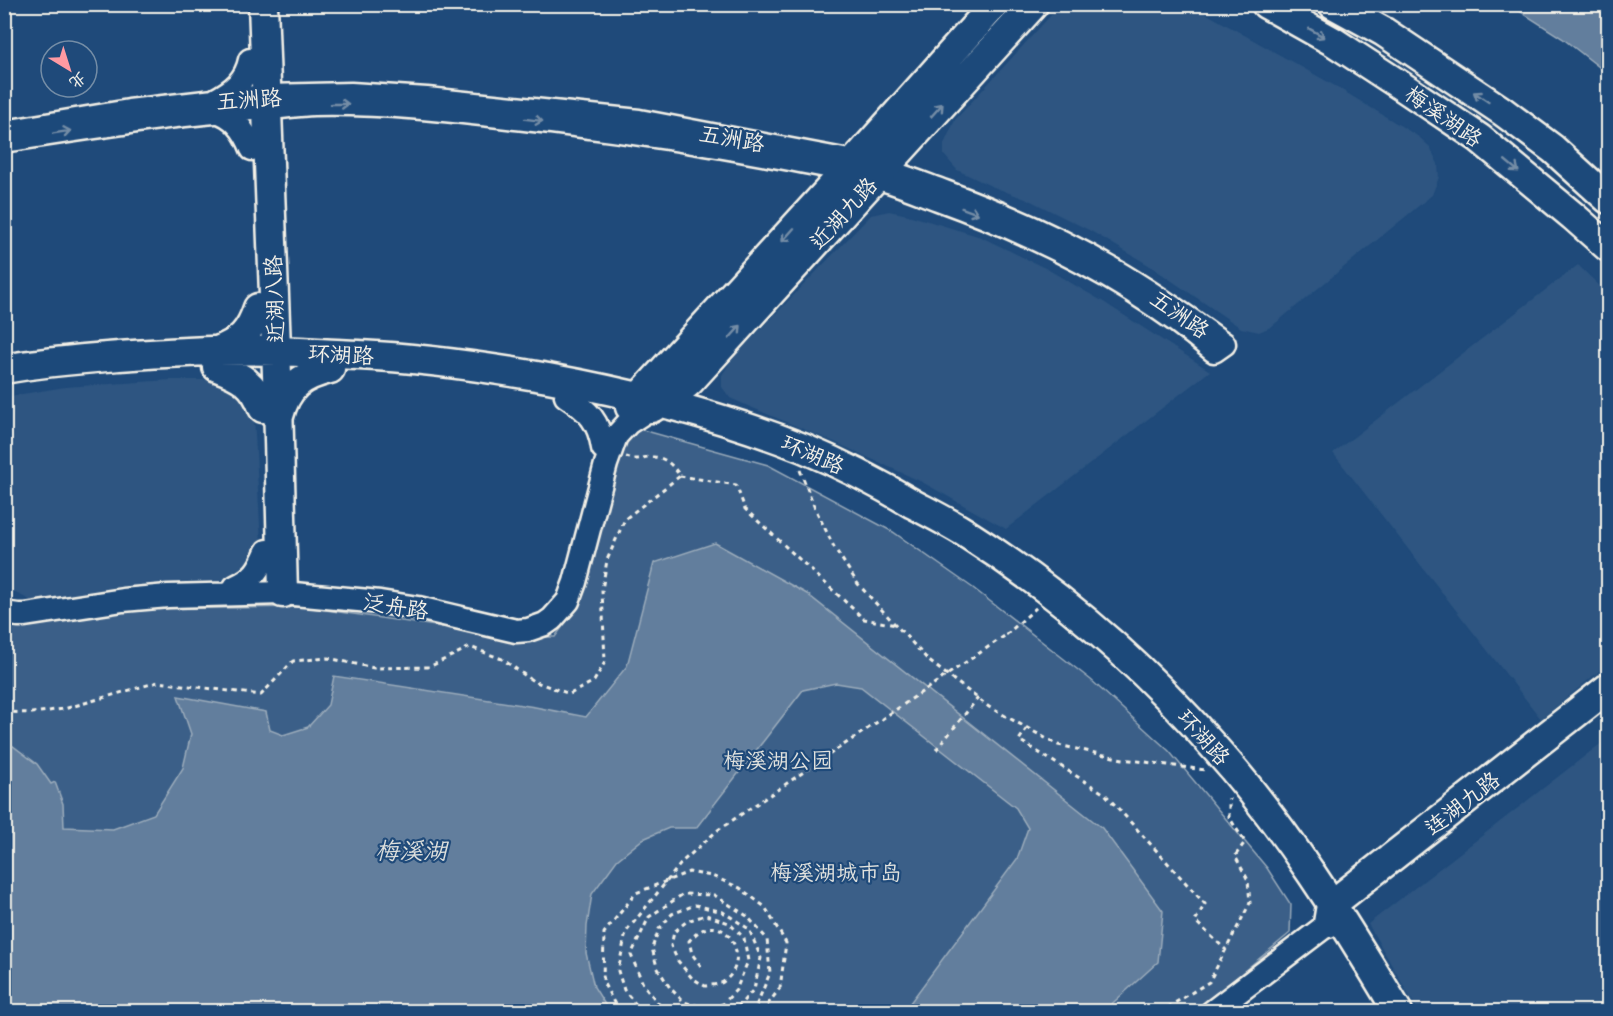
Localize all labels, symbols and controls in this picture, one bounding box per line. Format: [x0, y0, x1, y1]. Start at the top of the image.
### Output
one-way arrow [1308, 27, 1325, 39]
north arrow [39, 39, 99, 99]
text: 北 [65, 67, 91, 94]
street label: 梅溪湖路 [1399, 78, 1489, 154]
street label: 五洲路 [215, 82, 283, 116]
one-way arrow [1474, 91, 1490, 103]
one-way arrow [329, 98, 349, 110]
one-way arrow [930, 103, 944, 118]
one-way arrow [523, 115, 543, 126]
street label: 五洲路 [697, 117, 767, 159]
one-way arrow [52, 126, 72, 137]
one-way arrow [1504, 159, 1520, 172]
street label: 近湖九路 [802, 170, 884, 256]
one-way arrow [960, 206, 979, 217]
one-way arrow [781, 228, 795, 243]
street label: 近湖八路 [257, 254, 291, 344]
street label: 五洲路 [1144, 283, 1216, 345]
one-way arrow [728, 325, 742, 340]
street label: 环湖路 [307, 337, 375, 371]
street label: 环湖路 [777, 427, 849, 481]
street label: 泛舟路 [361, 586, 431, 626]
street label: 环湖路 [1171, 702, 1237, 772]
park label: 梅溪湖公园 [723, 745, 833, 775]
street label: 连湖九路 [1418, 764, 1506, 842]
water label: 梅溪湖 [375, 834, 450, 866]
park label: 梅溪湖城市岛 [770, 857, 902, 887]

